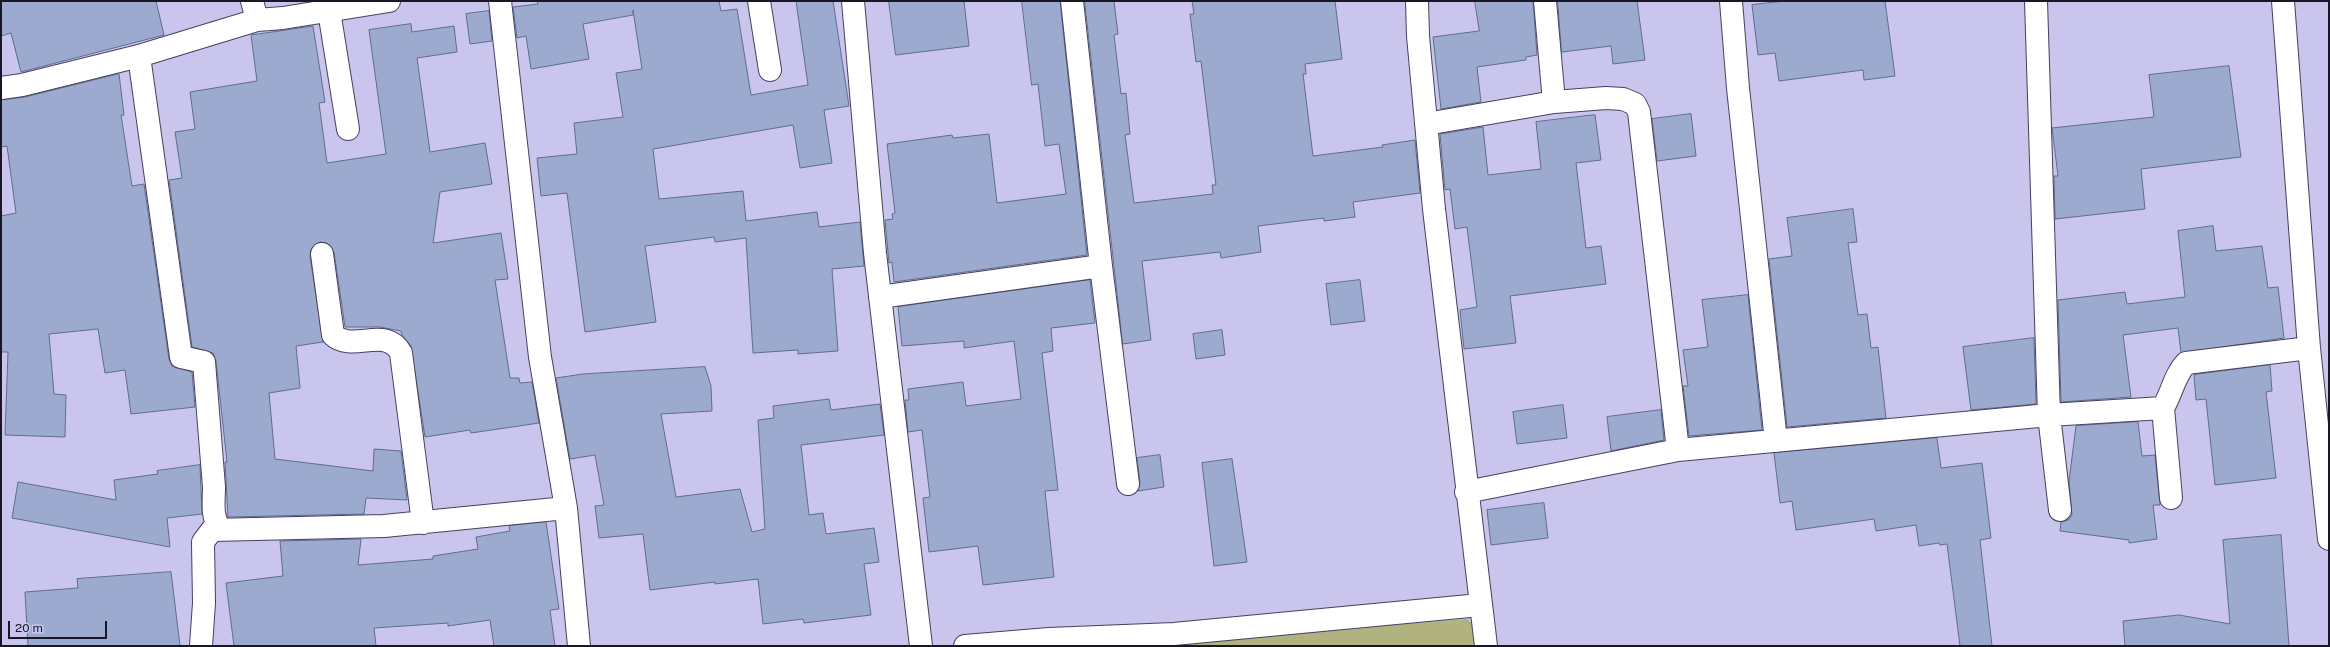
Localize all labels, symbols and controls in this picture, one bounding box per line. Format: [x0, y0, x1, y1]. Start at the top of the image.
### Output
scale bar [10, 613, 109, 639]
text: 20 m [15, 621, 43, 635]

